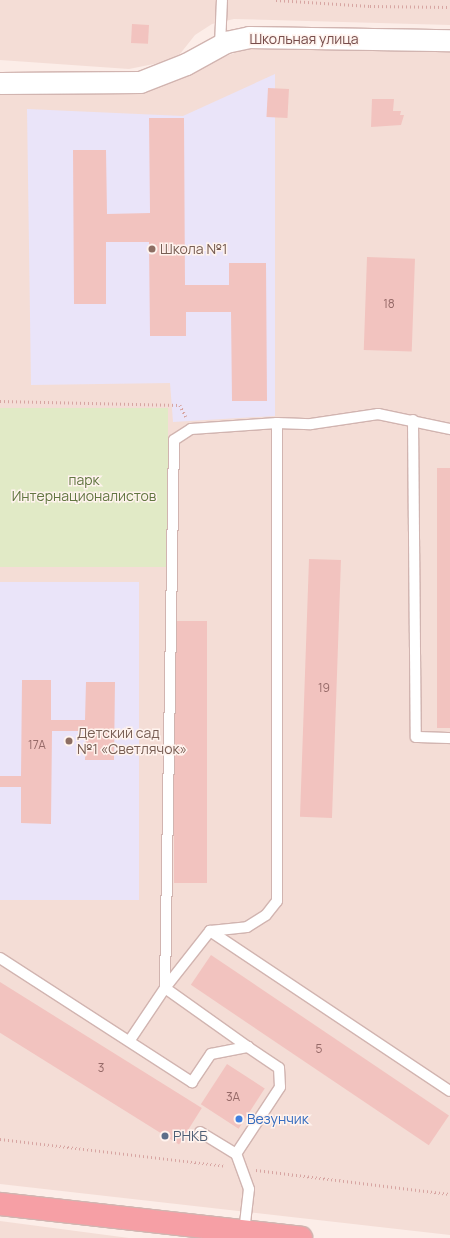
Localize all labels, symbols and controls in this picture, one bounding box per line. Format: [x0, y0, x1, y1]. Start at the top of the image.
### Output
street label: Школьная улица [249, 31, 359, 47]
place label: Школа №1 [160, 241, 227, 257]
marker: Школа №1 [147, 244, 157, 254]
house number: 18 [383, 297, 395, 311]
park label: парк Интернационалистов [12, 472, 156, 504]
house number: 19 [318, 681, 330, 695]
place label: Детский сад №1 «Светлячок» [77, 725, 187, 758]
marker: Детский сад №1 «Светлячок» [64, 736, 74, 746]
house number: 17А [28, 738, 46, 752]
house number: 5 [316, 1042, 322, 1056]
house number: 3 [98, 1061, 104, 1075]
house number: 3А [226, 1090, 240, 1104]
place label: Везунчик [247, 1111, 309, 1127]
marker: Везунчик [234, 1114, 244, 1124]
place label: РНКБ [173, 1128, 208, 1144]
marker: РНКБ [160, 1131, 170, 1141]

